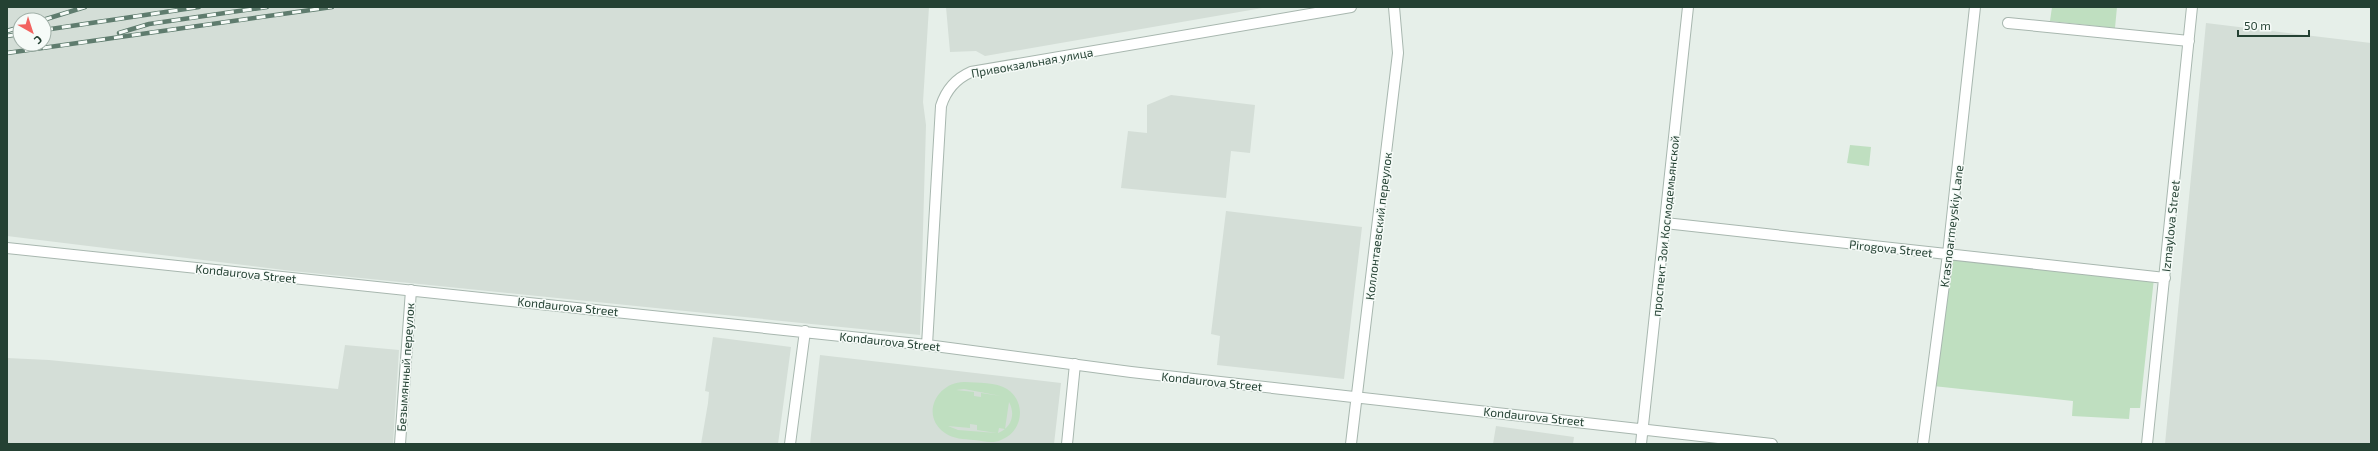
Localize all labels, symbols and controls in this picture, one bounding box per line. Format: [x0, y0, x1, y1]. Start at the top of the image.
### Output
north arrow [12, 12, 52, 52]
scale bar [2238, 12, 2309, 38]
text: 50 m [2244, 18, 2271, 32]
text: С [32, 33, 45, 48]
street label: Привокзальная улица [970, 44, 1094, 81]
street label: проспект Зои Космодемьянской [1649, 135, 1681, 317]
street label: Коллонтаевский переулок [1362, 151, 1395, 301]
street label: Krasnoarmeyskiy Lane [1937, 164, 1965, 288]
street label: Izmaylova Street [2158, 179, 2182, 272]
street label: Pirogova Street [1849, 237, 1934, 259]
street label: Kondaurova Street [195, 261, 298, 285]
street label: Kondaurova Street [517, 294, 620, 318]
street label: Безымянный переулок [394, 302, 418, 432]
street label: Kondaurova Street [839, 329, 942, 353]
street label: Kondaurova Street [1161, 369, 1264, 393]
street label: Kondaurova Street [1483, 404, 1586, 428]

